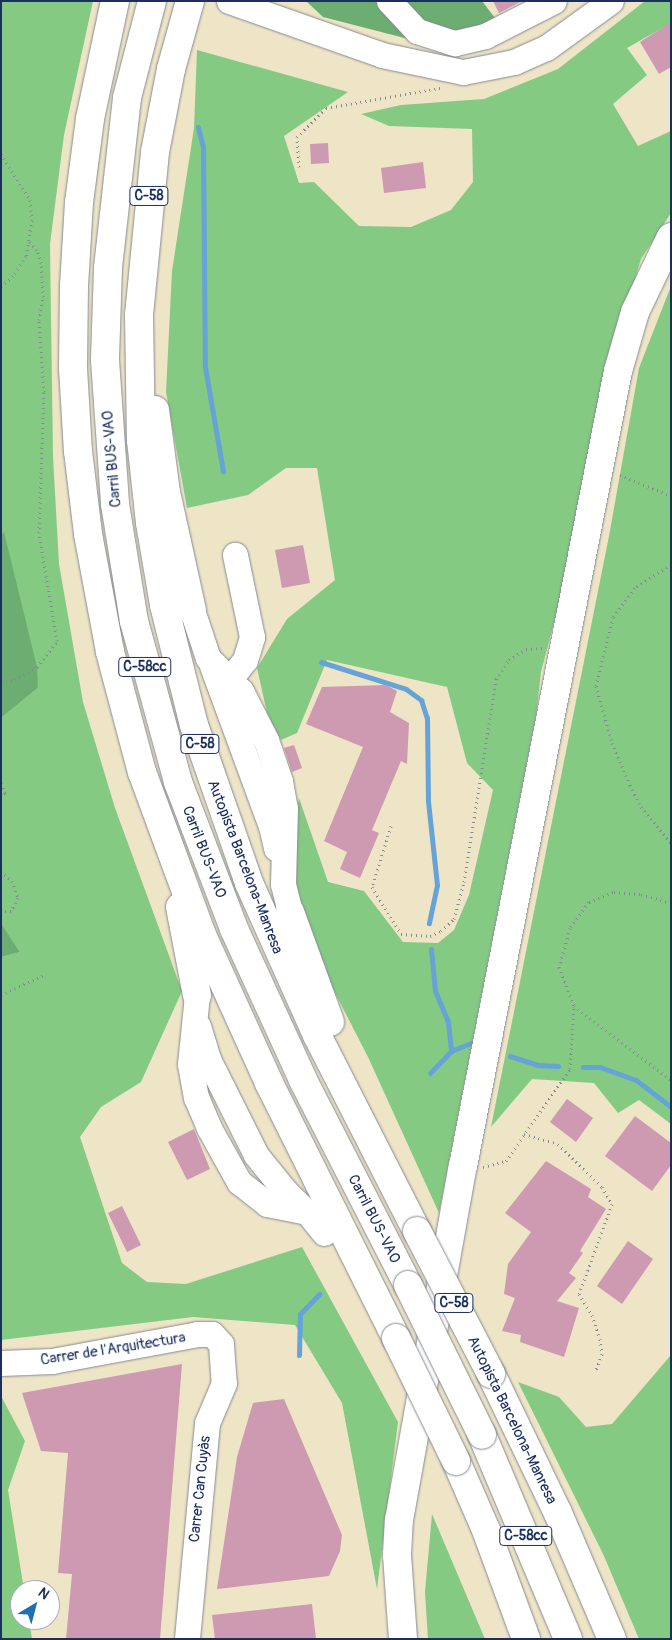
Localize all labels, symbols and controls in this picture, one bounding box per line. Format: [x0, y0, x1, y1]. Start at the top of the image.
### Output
road number: C-58 [129, 185, 169, 208]
street label: Carril BUS-VAO [99, 410, 125, 508]
road number: C-58cc [118, 656, 172, 679]
road number: C-58 [180, 732, 220, 756]
street label: Autopista Barcelona-Manresa [203, 778, 287, 956]
street label: Carril BUS-VAO [178, 803, 230, 901]
street label: Carril BUS-VAO [344, 1172, 404, 1266]
road number: C-58 [434, 1292, 474, 1315]
street label: Carrer de l'Arquitectura [39, 1329, 187, 1369]
street label: Autopista Barcelona-Manresa [463, 1333, 561, 1507]
street label: Carrer Can Cuyàs [185, 1435, 215, 1543]
road number: C-58cc [498, 1524, 554, 1548]
north arrow [10, 1580, 60, 1630]
text: N [35, 1584, 53, 1603]

